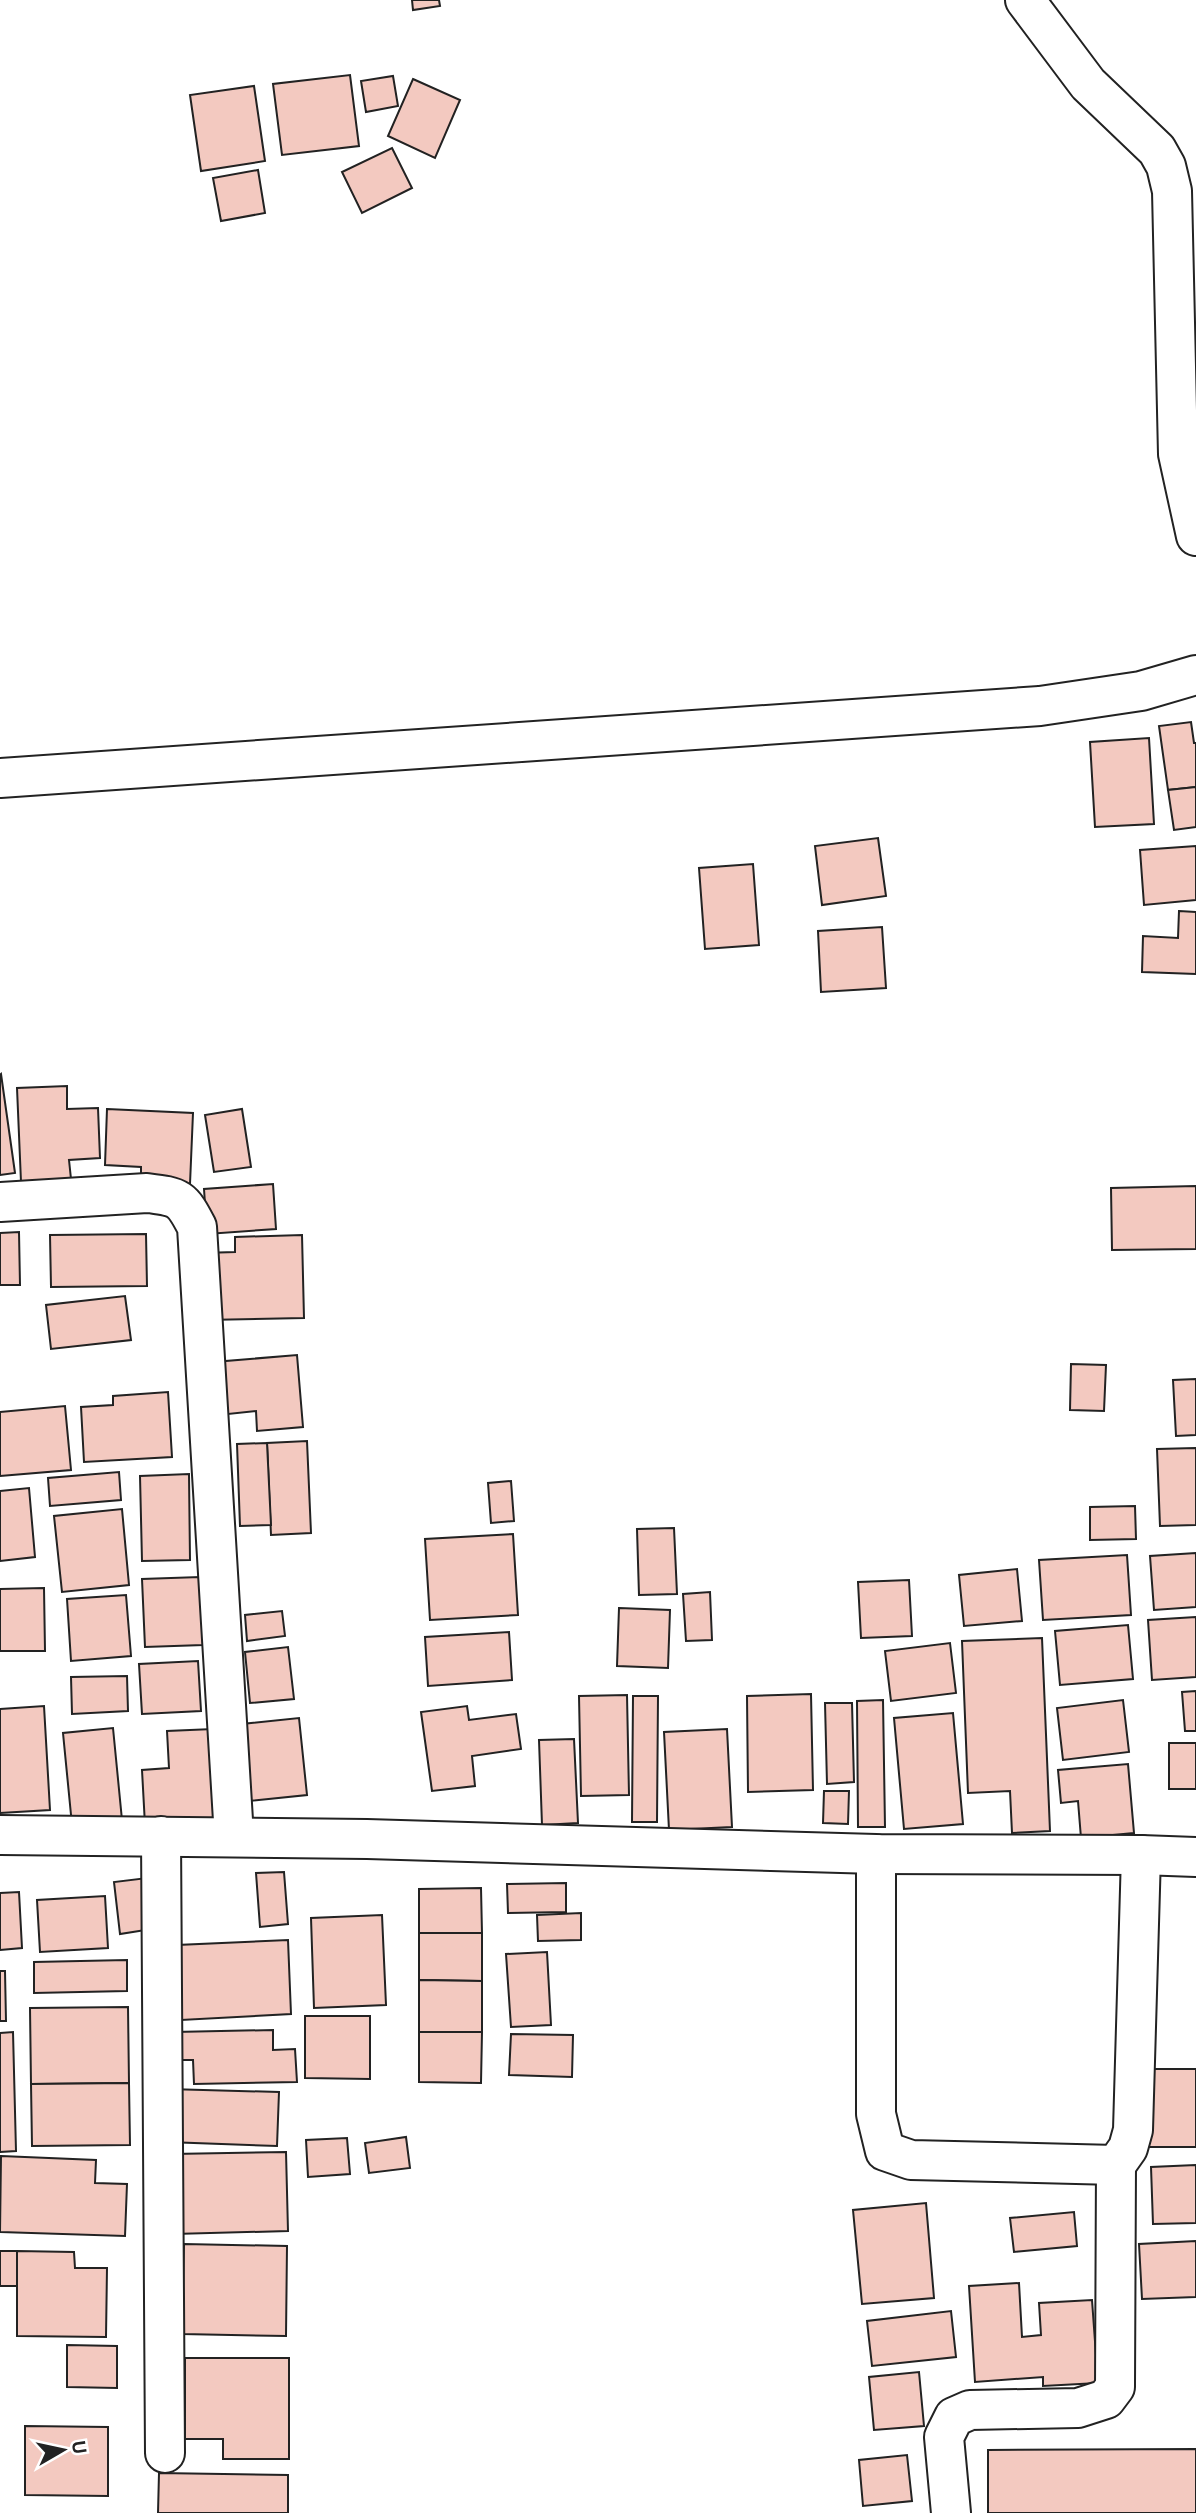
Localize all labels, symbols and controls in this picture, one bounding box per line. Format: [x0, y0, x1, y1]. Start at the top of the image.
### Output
north arrow [28, 2415, 98, 2485]
text: U [68, 2439, 92, 2456]

